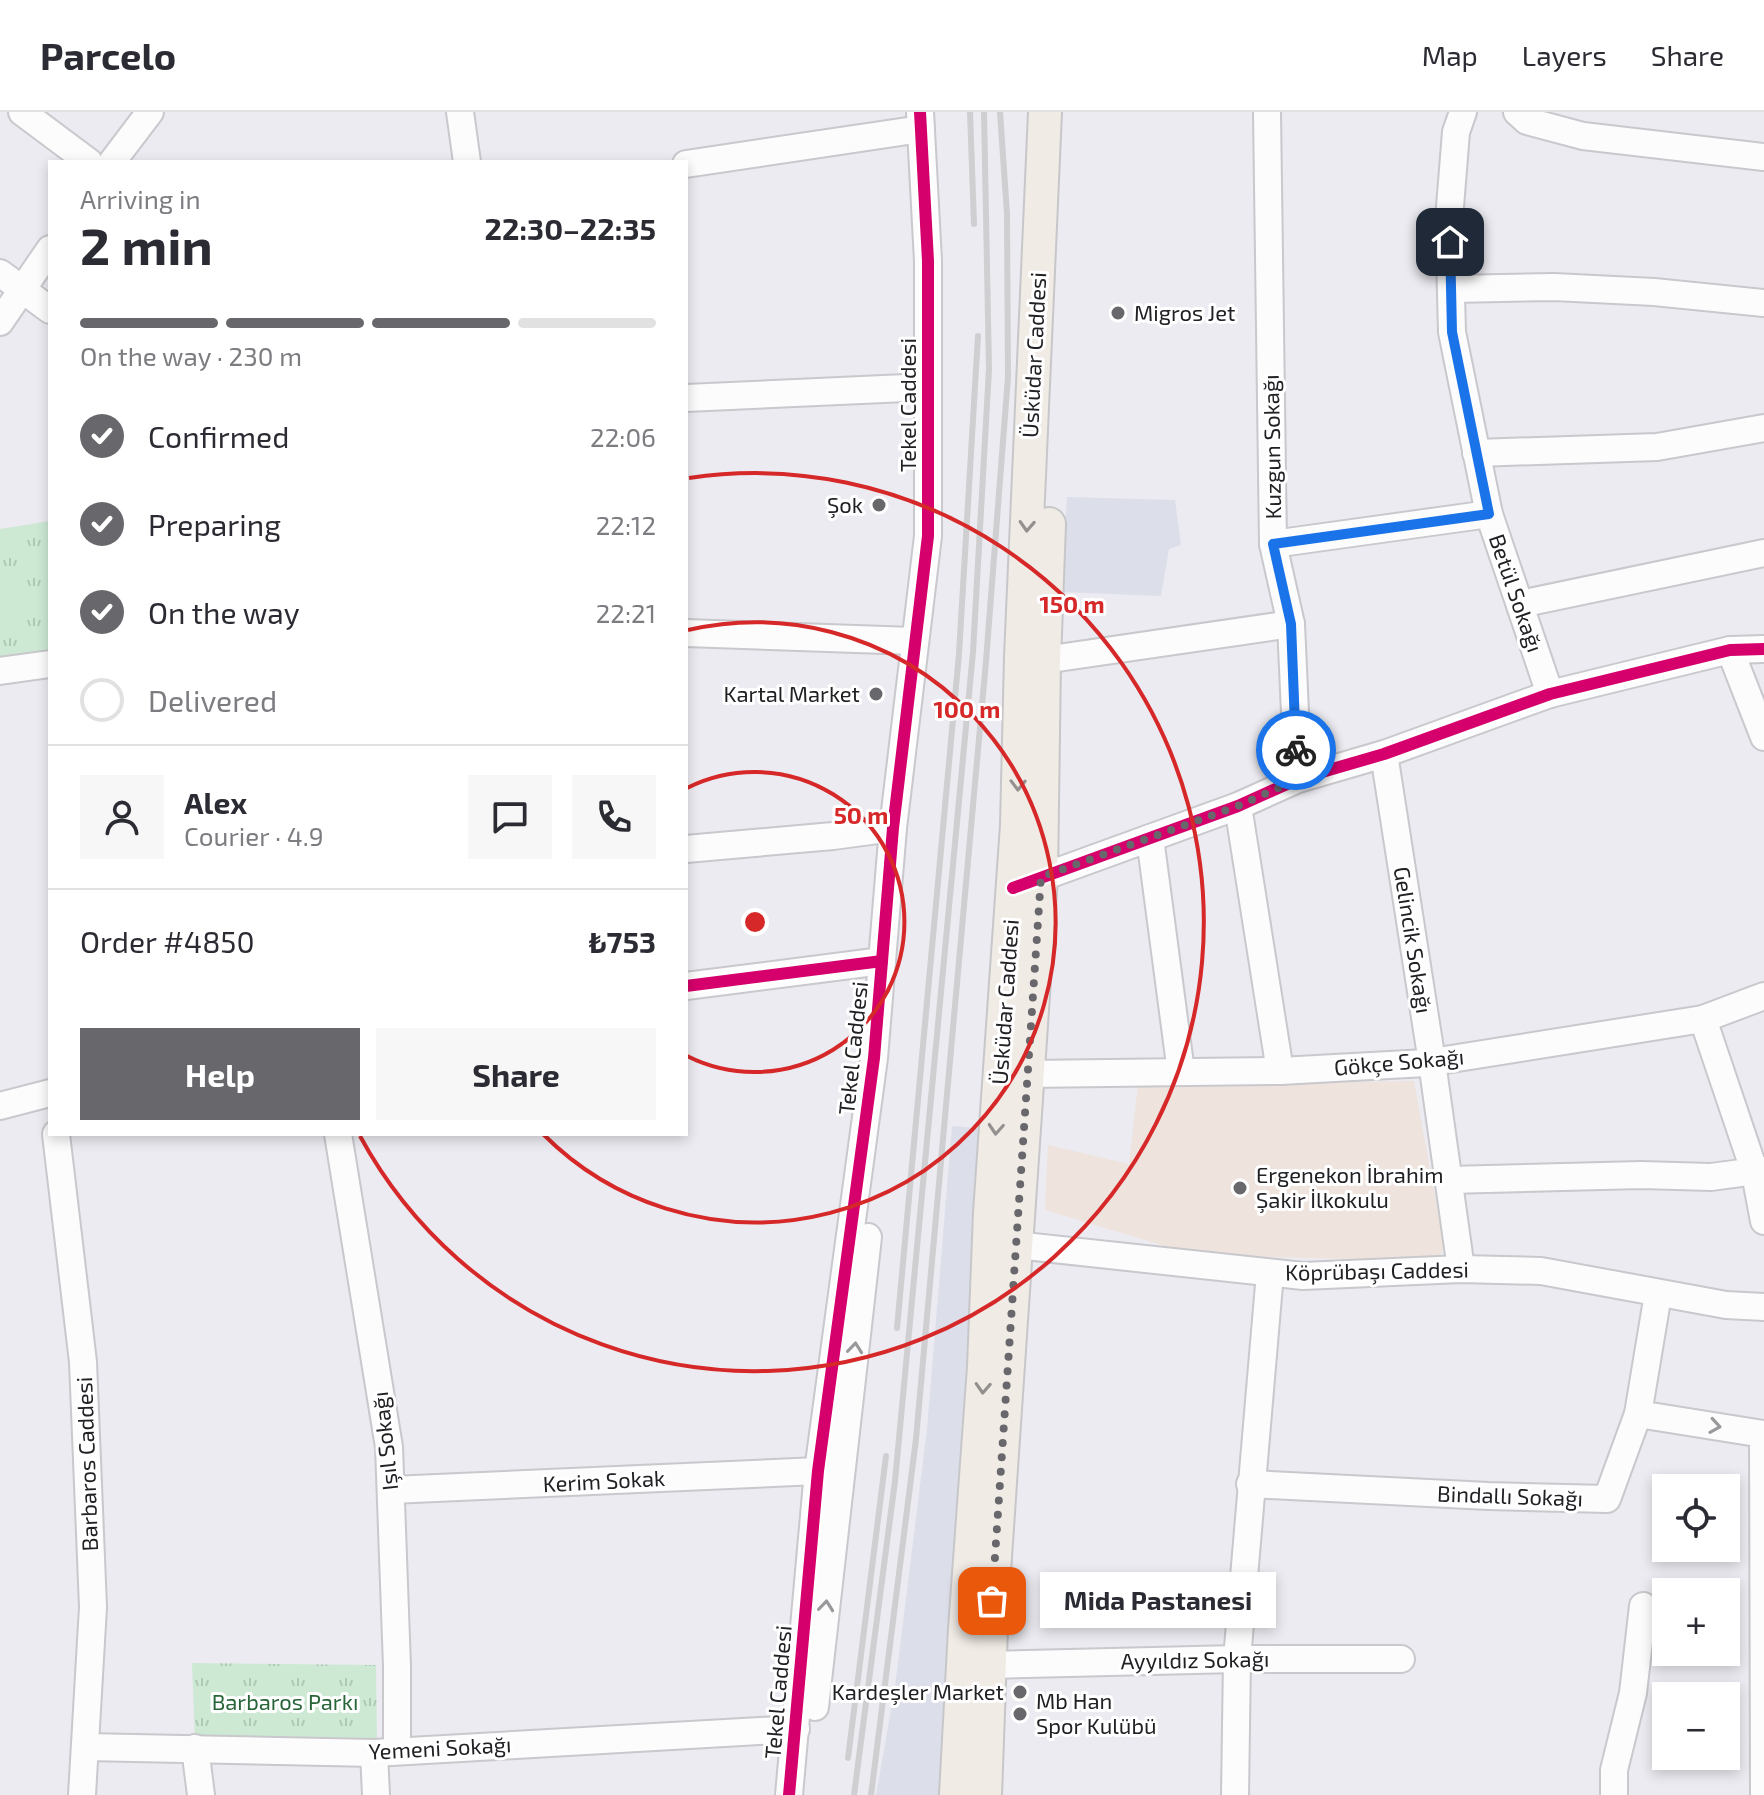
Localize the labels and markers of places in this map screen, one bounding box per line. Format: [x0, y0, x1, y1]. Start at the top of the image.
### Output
pin [1416, 208, 1484, 276]
place label: Migros Jet [1134, 299, 1235, 325]
marker: Migros Jet [1109, 304, 1127, 322]
place label: Şok [827, 491, 863, 519]
marker: Şok [870, 496, 888, 514]
place label: Kartal Market [723, 680, 860, 706]
marker: Kartal Market [867, 685, 885, 703]
centre of rings [741, 908, 769, 936]
place label: Ergenekon İbrahim Şakir İlkokulu [1256, 1161, 1443, 1214]
marker: Ergenekon İbrahim Şakir İlkokulu [1231, 1179, 1249, 1197]
pin [958, 1567, 1026, 1635]
callout: Mida Pastanesi [1040, 1573, 1276, 1629]
place label: Kardeşler Market [832, 1678, 1004, 1706]
marker: Kardeşler Market [1011, 1683, 1029, 1701]
place label: Mb Han Spor Kulübü [1036, 1687, 1156, 1738]
marker: Mb Han Spor Kulübü [1011, 1705, 1029, 1723]

